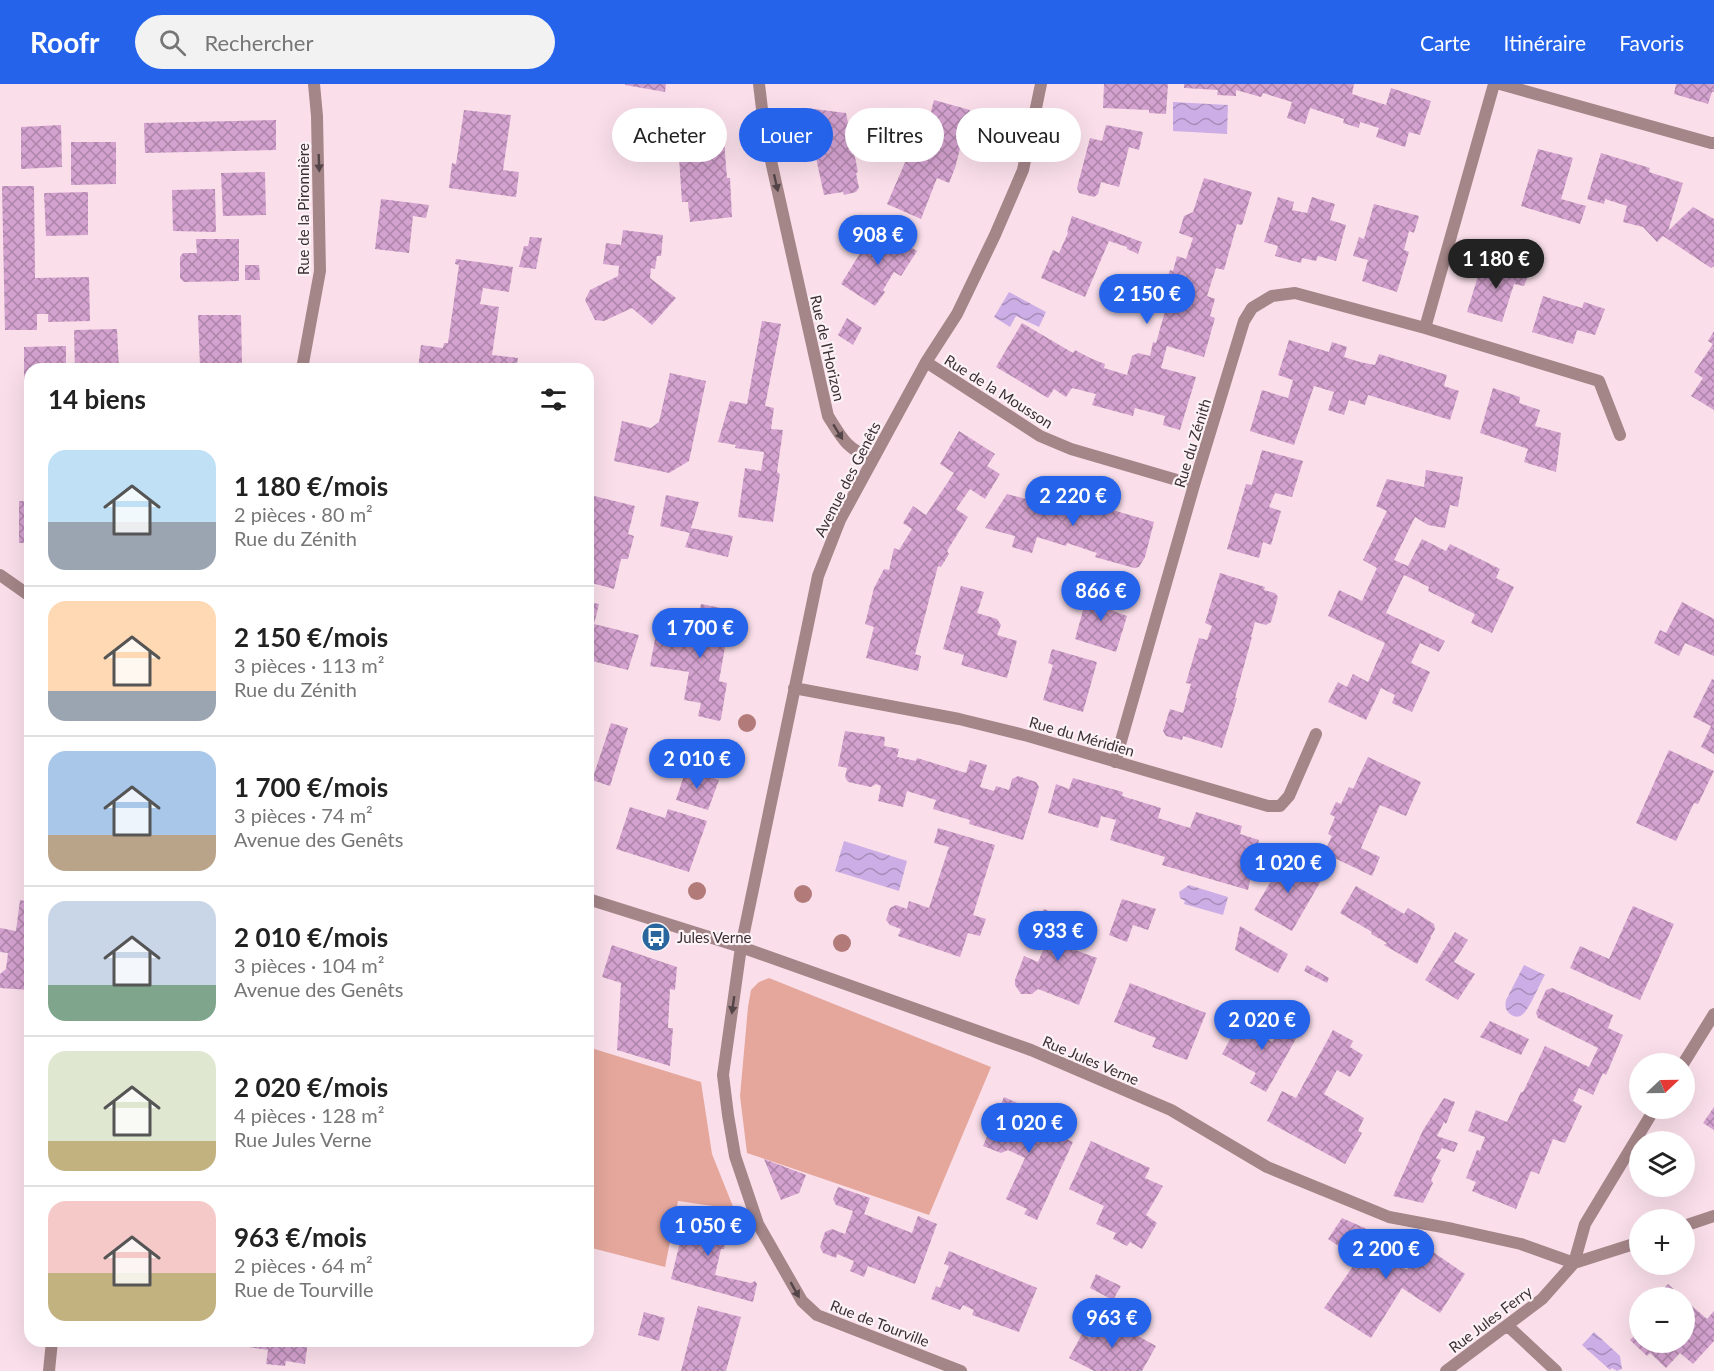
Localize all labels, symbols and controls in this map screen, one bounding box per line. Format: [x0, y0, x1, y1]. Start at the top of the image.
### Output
search box [135, 15, 555, 69]
text: Roofr [30, 25, 99, 59]
icon: search [156, 26, 189, 59]
text: Rechercher [204, 29, 313, 56]
text: Carte [1420, 30, 1471, 55]
text: Itinéraire [1504, 30, 1586, 55]
text: Favoris [1619, 30, 1684, 55]
chip: Acheter [612, 108, 727, 162]
chip: Louer [739, 108, 833, 162]
chip: Filtres [845, 108, 944, 162]
chip: Nouveau [956, 108, 1081, 162]
street label: Rue de la Pironnière [294, 143, 312, 275]
one-way arrow [314, 154, 323, 173]
one-way arrow [772, 174, 781, 193]
pin: 908 € [836, 215, 920, 266]
text: 908 € [852, 222, 904, 246]
pin: 1 180 € [1441, 239, 1551, 290]
text: 1 180 € [1462, 246, 1530, 270]
pin: 2 150 € [1092, 274, 1202, 325]
text: 2 150 € [1113, 281, 1181, 305]
street label: Rue de l'Horizon [807, 293, 849, 403]
street label: Rue de la Mousson [941, 350, 1057, 432]
text: 14 biens [48, 383, 146, 415]
icon: filters [537, 383, 570, 416]
street label: Rue du Zénith [1170, 396, 1214, 490]
street label: Avenue des Genêts [810, 418, 884, 540]
one-way arrow [833, 424, 844, 440]
text: 1 180 €/mois [234, 470, 388, 502]
icon: home [96, 474, 168, 546]
pin: 2 220 € [1018, 476, 1128, 527]
text: 2 220 € [1039, 483, 1107, 507]
text: 2 pièces · 80 m² [234, 502, 373, 526]
text: Rue du Zénith [234, 526, 357, 550]
pin: 866 € [1059, 571, 1143, 622]
text: 866 € [1075, 578, 1127, 602]
pin: 1 700 € [645, 608, 755, 659]
text: 1 700 € [666, 615, 734, 639]
text: 2 150 €/mois [234, 621, 388, 653]
icon: home [96, 625, 168, 697]
text: 3 pièces · 113 m² [234, 653, 384, 677]
text: Rue du Zénith [234, 677, 357, 701]
street label: Rue du Méridien [1027, 712, 1137, 760]
pin: 2 010 € [642, 739, 752, 790]
text: 2 010 € [663, 746, 731, 770]
text: 1 700 €/mois [234, 771, 388, 803]
icon: home [96, 775, 168, 847]
text: 3 pièces · 74 m² [234, 803, 373, 827]
text: Avenue des Genêts [234, 827, 403, 851]
pin: 1 020 € [1233, 843, 1343, 894]
text: 1 020 € [1254, 850, 1322, 874]
pin: 933 € [1016, 911, 1100, 962]
text: 933 € [1032, 918, 1084, 942]
text: 2 010 €/mois [234, 921, 388, 953]
bus stop icon: Jules Verne [640, 921, 672, 953]
icon: home [96, 925, 168, 997]
place label: Jules Verne [677, 928, 752, 946]
text: 3 pièces · 104 m² [234, 953, 384, 977]
text: Avenue des Genêts [234, 977, 403, 1001]
one-way arrow [729, 996, 738, 1015]
pin: 2 020 € [1207, 1000, 1317, 1051]
text: 2 020 € [1228, 1007, 1296, 1031]
street label: Rue Jules Verne [1040, 1032, 1142, 1088]
north arrow [1629, 1053, 1695, 1119]
map controls [1629, 1053, 1695, 1353]
text: 2 020 €/mois [234, 1071, 388, 1103]
icon: home [96, 1075, 168, 1147]
text: 4 pièces · 128 m² [234, 1103, 384, 1127]
pin: 1 020 € [974, 1103, 1084, 1154]
text: 1 020 € [995, 1110, 1063, 1134]
text: Rue Jules Verne [234, 1127, 372, 1151]
button: layers [1629, 1131, 1695, 1197]
pin: 1 050 € [653, 1206, 763, 1257]
button: + [1629, 1209, 1695, 1275]
text: 1 050 € [674, 1213, 742, 1237]
text: 963 €/mois [234, 1221, 367, 1253]
icon: home [96, 1225, 168, 1297]
pin: 2 200 € [1331, 1229, 1441, 1280]
text: 2 200 € [1352, 1236, 1420, 1260]
text: 2 pièces · 64 m² [234, 1253, 373, 1277]
text: Rue de Tourville [234, 1277, 374, 1301]
one-way arrow [790, 1282, 801, 1298]
street label: Rue Jules Ferry [1445, 1282, 1535, 1356]
button: − [1629, 1287, 1695, 1353]
street label: Rue de Tourville [828, 1296, 932, 1350]
pin: 963 € [1070, 1298, 1154, 1349]
text: 963 € [1086, 1305, 1138, 1329]

